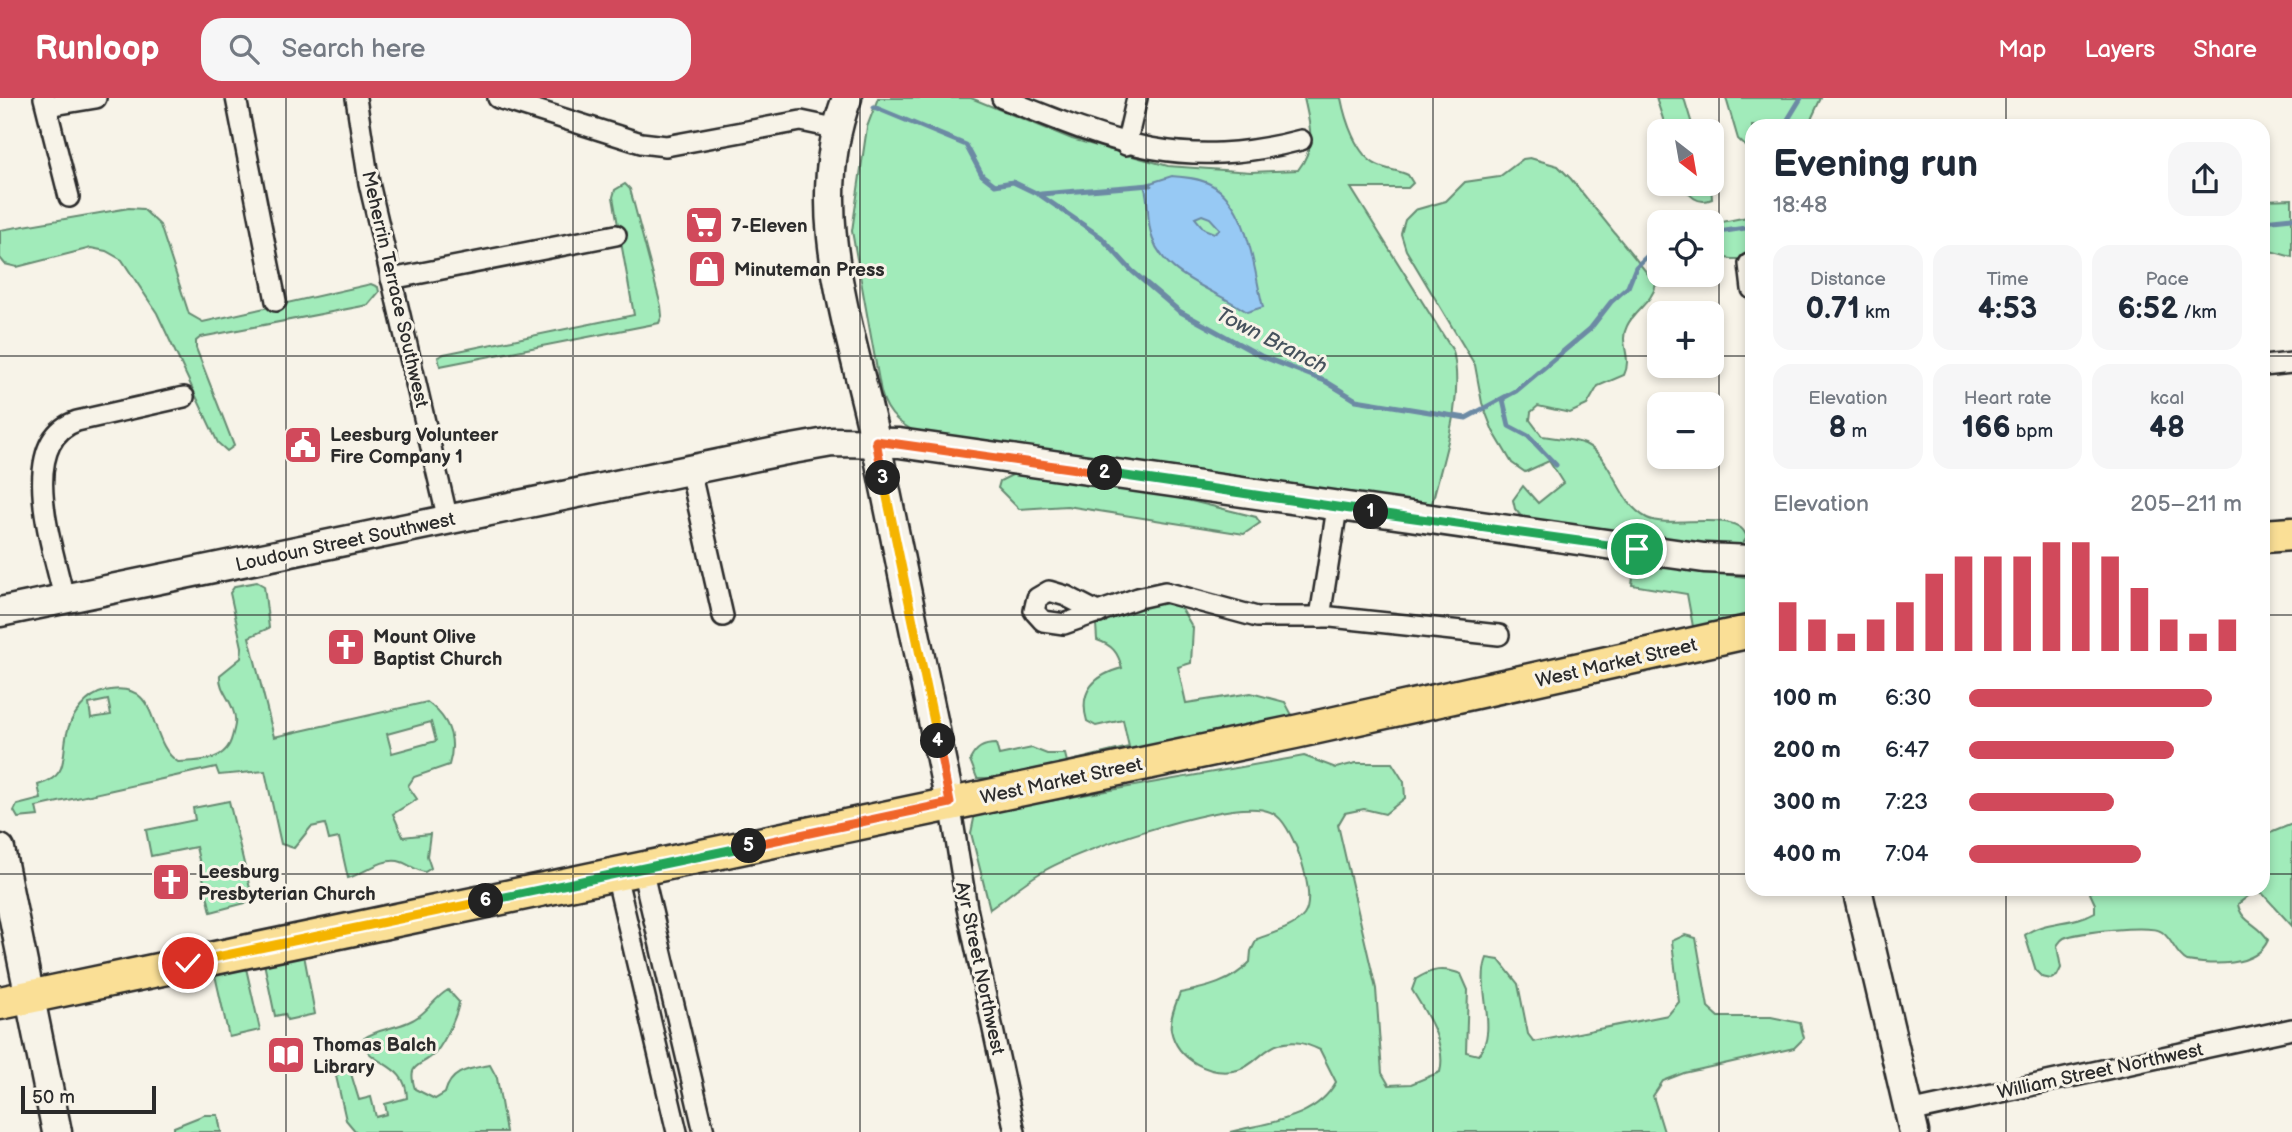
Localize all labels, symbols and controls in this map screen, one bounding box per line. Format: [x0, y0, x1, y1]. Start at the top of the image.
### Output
search box [201, 18, 691, 81]
text: Runloop [35, 29, 159, 69]
icon: search [225, 30, 263, 68]
text: Search here [281, 34, 425, 65]
text: Map [1998, 35, 2046, 64]
text: Layers [2084, 35, 2155, 64]
text: Share [2193, 35, 2257, 64]
north arrow [1647, 119, 1724, 196]
map controls [1647, 119, 1724, 469]
text: Evening run [1773, 142, 1978, 187]
button: share [2168, 142, 2242, 216]
street label: Meherrin Terrace Southwest [356, 169, 433, 410]
text: 18:48 [1773, 191, 1827, 219]
supermarket icon: 7-Eleven [683, 204, 725, 246]
button: locate [1647, 210, 1724, 287]
place label: 7-Eleven [731, 215, 808, 238]
shop icon: Minuteman Press [686, 248, 728, 290]
place label: Minuteman Press [734, 259, 885, 282]
text: Distance [1810, 268, 1886, 291]
text: Time [1986, 268, 2029, 291]
text: Pace [2146, 268, 2189, 291]
text: 0.71 [1806, 291, 1860, 327]
text: 4:53 [1978, 291, 2037, 327]
text: 6:52 [2117, 291, 2178, 327]
button: + [1647, 301, 1724, 378]
text: km [1860, 301, 1890, 324]
text: /km [2178, 301, 2217, 324]
water label: Town Branch [1212, 302, 1332, 379]
text: Elevation [1808, 387, 1887, 410]
text: Heart rate [1964, 387, 2051, 410]
text: kcal [2150, 387, 2184, 410]
button: − [1647, 392, 1724, 469]
text: 8 [1828, 410, 1846, 446]
text: 166 [1962, 410, 2011, 446]
text: 48 [2149, 410, 2185, 446]
text: m [1846, 420, 1867, 443]
text: bpm [2011, 420, 2053, 443]
public building icon: Leesburg Volunteer Fire Company 1 [282, 424, 324, 466]
place label: Leesburg Volunteer Fire Company 1 [330, 424, 499, 469]
pin: 2 [1088, 456, 1122, 490]
pin: 3 [866, 460, 900, 496]
text: 2 [1099, 461, 1110, 484]
text: 3 [877, 466, 888, 489]
text: Elevation [1773, 490, 1869, 518]
text: 205–211 m [2130, 490, 2242, 518]
pin: 1 [1354, 494, 1388, 530]
text: 1 [1367, 500, 1375, 523]
street label: Loudoun Street Southwest [233, 508, 457, 577]
pin [1607, 519, 1667, 579]
icon: arrive [1618, 530, 1656, 568]
church icon: Mount Olive Baptist Church [325, 626, 367, 668]
place label: Mount Olive Baptist Church [373, 626, 502, 671]
street label: West Market Street [1533, 634, 1699, 693]
text: 100 m [1773, 684, 1837, 712]
text: 6:30 [1885, 684, 1931, 712]
pin: 4 [920, 724, 956, 758]
text: 4 [932, 729, 943, 752]
text: 200 m [1773, 736, 1841, 764]
text: 6:47 [1885, 736, 1929, 764]
street label: West Market Street [978, 753, 1145, 810]
text: 300 m [1773, 788, 1841, 816]
text: 7:23 [1885, 788, 1928, 816]
pin: 5 [732, 828, 766, 864]
text: 5 [743, 834, 754, 857]
text: 400 m [1773, 840, 1841, 868]
text: 7:04 [1885, 840, 1929, 868]
church icon: Leesburg Presbyterian Church [150, 861, 192, 903]
place label: Leesburg Presbyterian Church [198, 861, 376, 906]
street label: Ayr Street Northwest [950, 880, 1009, 1057]
pin: 6 [468, 884, 504, 918]
text: 6 [480, 889, 491, 912]
pin [158, 933, 218, 993]
icon: check [169, 944, 207, 982]
library icon: Thomas Balch Library [265, 1034, 307, 1076]
place label: Thomas Balch Library [313, 1034, 436, 1079]
street label: William Street Northwest [1995, 1038, 2205, 1105]
scale bar [21, 1083, 156, 1115]
text: 50 m [32, 1086, 75, 1109]

